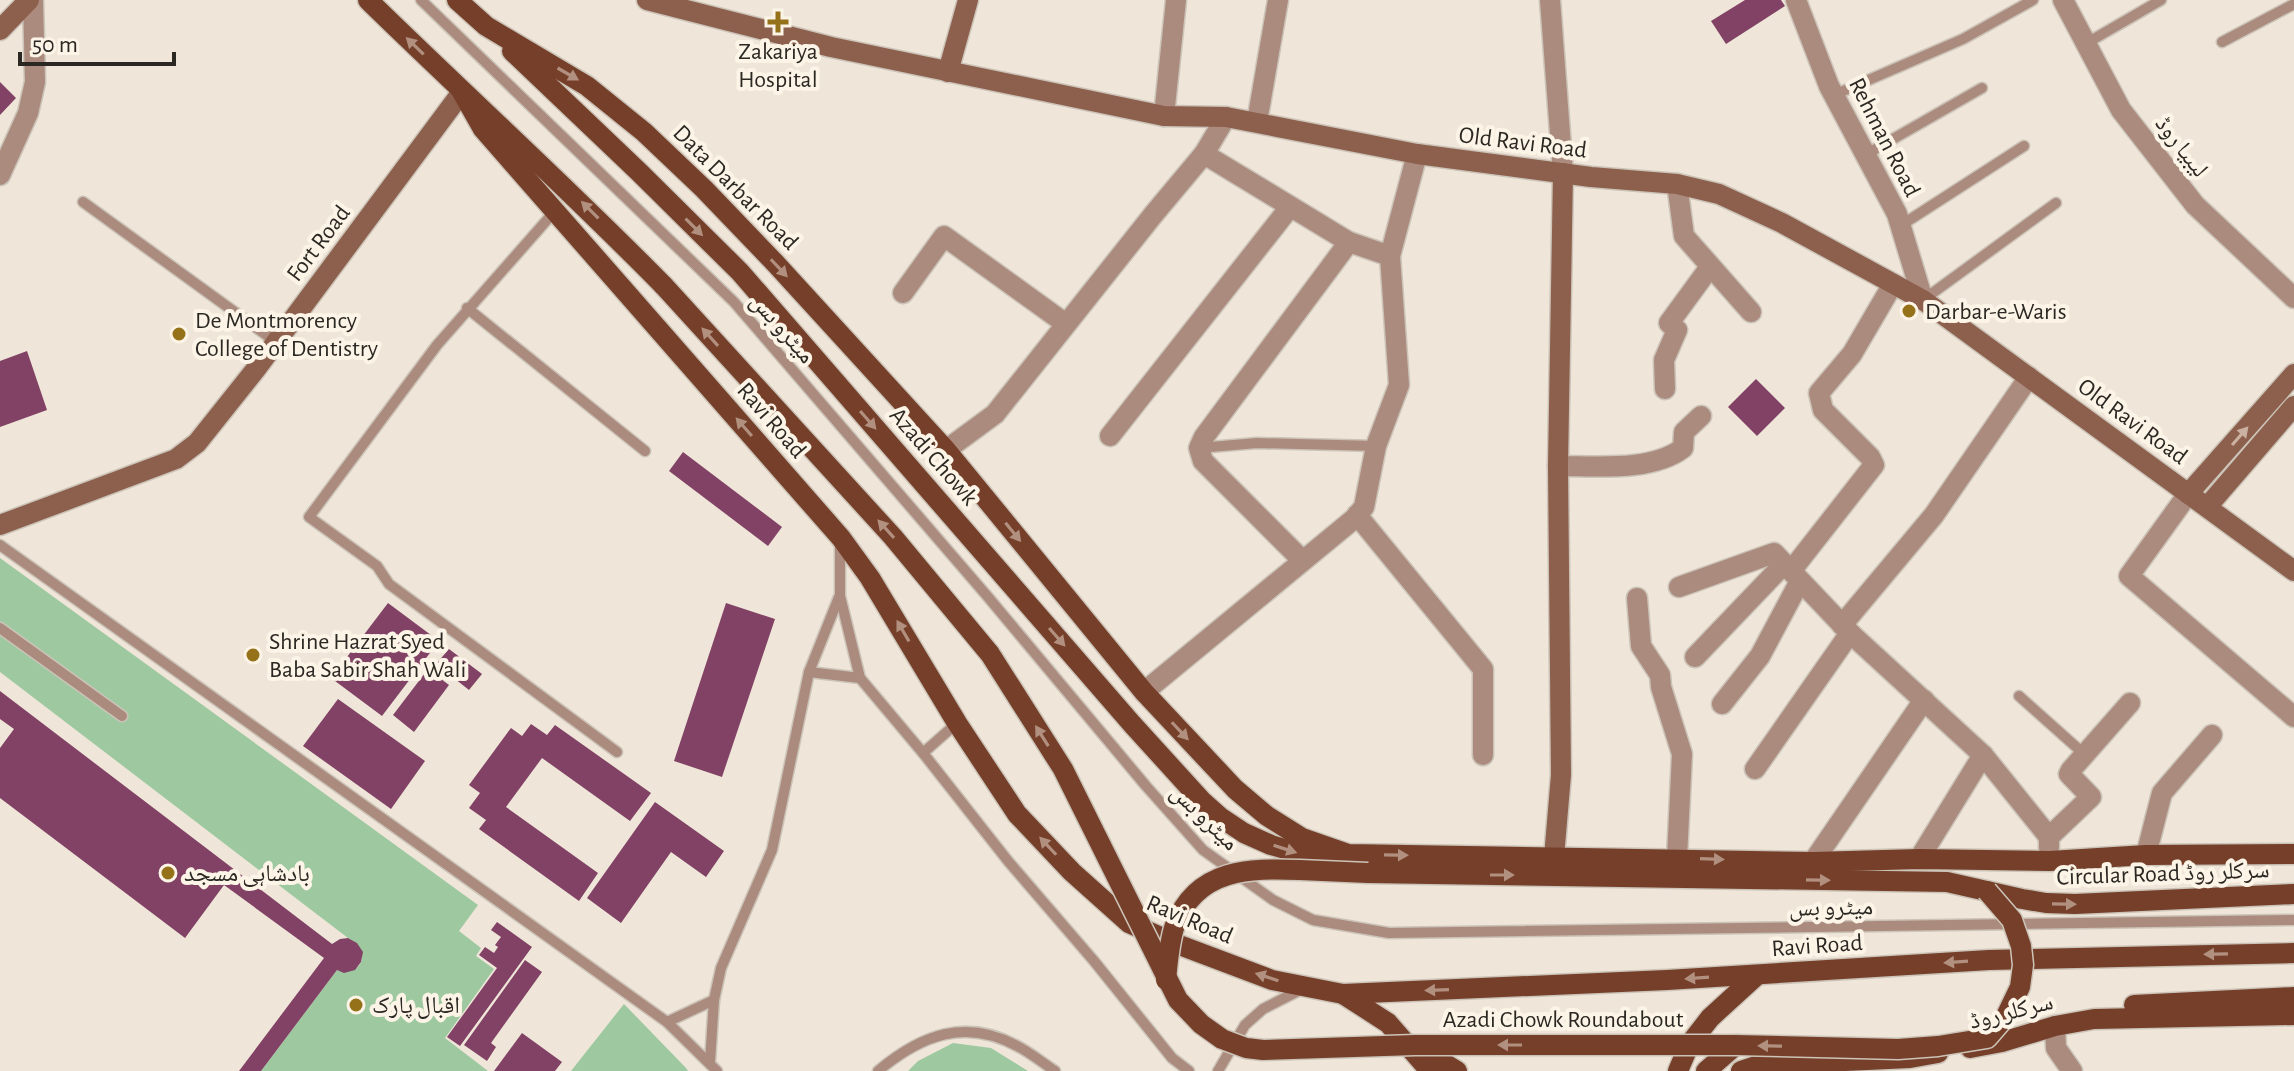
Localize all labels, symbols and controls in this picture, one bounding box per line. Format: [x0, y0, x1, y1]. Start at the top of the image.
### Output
marker: Zakariya Hospital [767, 11, 789, 33]
scale bar [20, 16, 174, 66]
text: 50 m [32, 33, 78, 57]
one-way arrow [406, 37, 425, 56]
place label: Zakariya Hospital [738, 40, 818, 92]
one-way arrow [556, 67, 579, 81]
street label: Rehman Road [1844, 74, 1924, 201]
street label: لیبیا روڈ [2150, 112, 2212, 182]
street label: Data Darbar Road [668, 121, 802, 255]
street label: Old Ravi Road [1457, 123, 1588, 163]
street label: Fort Road [283, 201, 355, 286]
one-way arrow [581, 201, 600, 220]
one-way arrow [685, 217, 703, 236]
one-way arrow [770, 258, 788, 277]
street label: میٹرو بس [745, 289, 819, 369]
place label: Darbar-e-Waris [1925, 300, 2067, 324]
marker: Darbar-e-Waris [1900, 302, 1918, 320]
place label: De Montmorency College of Dentistry [195, 309, 378, 361]
marker: De Montmorency College of Dentistry [170, 325, 188, 343]
one-way arrow [702, 327, 720, 346]
street label: Old Ravi Road [2073, 374, 2192, 469]
street label: Ravi Road [732, 378, 810, 463]
street label: Azadi Chowk [885, 403, 982, 510]
one-way arrow [859, 410, 877, 429]
one-way arrow [735, 417, 753, 436]
one-way arrow [2231, 426, 2248, 446]
one-way arrow [877, 519, 895, 538]
one-way arrow [1004, 522, 1021, 542]
one-way arrow [896, 620, 910, 642]
one-way arrow [1048, 627, 1065, 647]
place label: Shrine Hazrat Syed Baba Sabir Shah Wali [269, 630, 466, 682]
marker: Shrine Hazrat Syed Baba Sabir Shah Wali [244, 646, 262, 664]
one-way arrow [1171, 721, 1189, 740]
one-way arrow [1035, 725, 1050, 746]
street label: میٹرو بس [1165, 780, 1243, 856]
one-way arrow [1039, 837, 1057, 856]
one-way arrow [1274, 844, 1298, 856]
one-way arrow [1384, 849, 1409, 861]
one-way arrow [1700, 853, 1725, 866]
street label: Circular Road سرکلر روڈ [2056, 858, 2270, 890]
place label: بادشاہی مسجد [184, 862, 310, 887]
marker: بادشاہی مسجد [159, 864, 177, 882]
one-way arrow [1490, 869, 1515, 881]
one-way arrow [1806, 873, 1831, 886]
street label: Ravi Road [1143, 891, 1236, 949]
street label: میٹرو بس [1789, 895, 1873, 922]
one-way arrow [2052, 897, 2077, 910]
street label: Ravi Road [1771, 931, 1863, 961]
one-way arrow [2203, 948, 2228, 961]
one-way arrow [1943, 956, 1968, 969]
one-way arrow [1254, 971, 1278, 983]
one-way arrow [1684, 972, 1709, 985]
one-way arrow [1424, 983, 1449, 996]
street label: سرکلر روڈ [1967, 990, 2056, 1034]
place label: اقبال پارک [372, 994, 460, 1019]
marker: اقبال پارک [347, 996, 365, 1014]
street label: Azadi Chowk Roundabout [1443, 1008, 1684, 1032]
one-way arrow [1497, 1039, 1522, 1051]
one-way arrow [1757, 1040, 1782, 1052]

